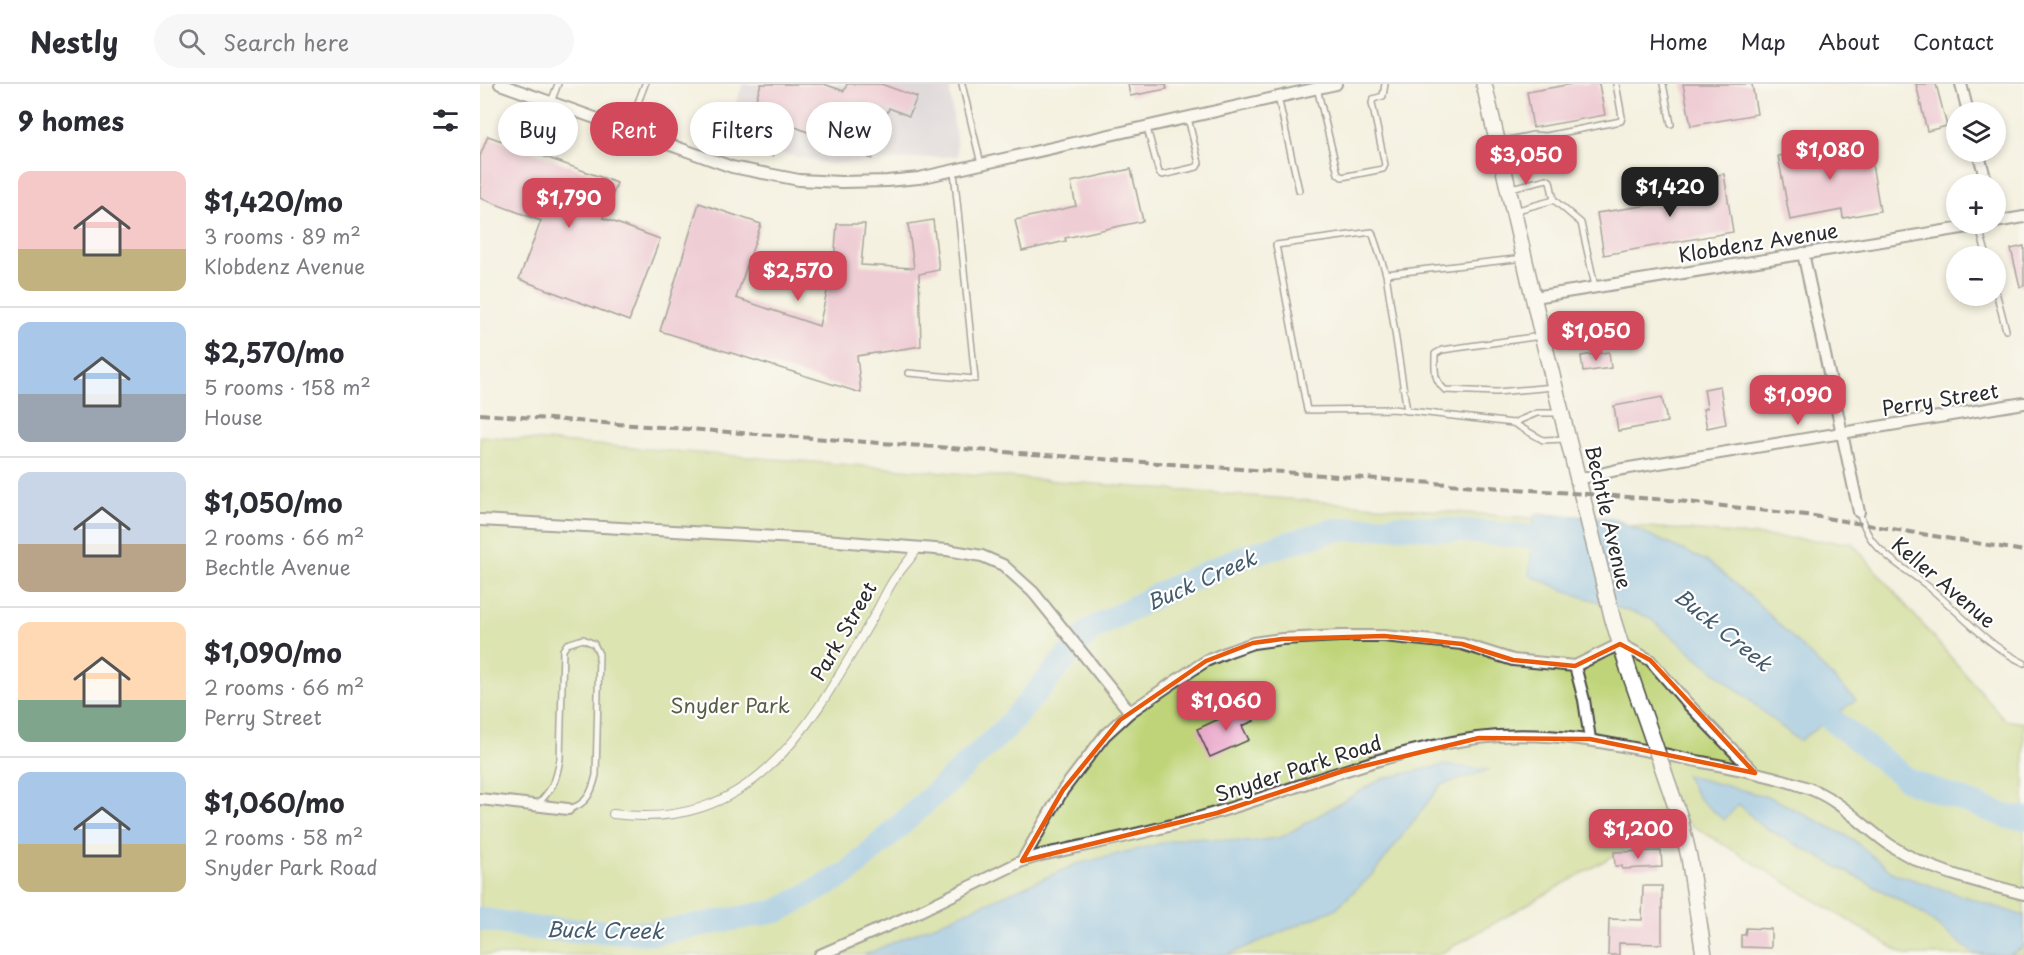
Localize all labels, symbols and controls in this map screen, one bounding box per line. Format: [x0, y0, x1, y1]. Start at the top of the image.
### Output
search box [154, 14, 574, 68]
text: Nestly [30, 20, 118, 63]
icon: search [175, 25, 208, 58]
text: Search here [223, 25, 349, 58]
text: Home [1649, 25, 1708, 57]
text: Map [1741, 25, 1786, 57]
text: About [1819, 25, 1880, 57]
text: Contact [1913, 25, 1994, 57]
text: 9 homes [18, 101, 124, 140]
chip: Buy [498, 102, 578, 156]
chip: Rent [590, 102, 678, 156]
chip: Filters [690, 102, 794, 156]
chip: New [806, 102, 892, 156]
map controls [1946, 102, 2006, 306]
button: layers [1946, 102, 2006, 162]
icon: filters [429, 104, 462, 137]
pin: $1,080 [1781, 130, 1879, 181]
text: $1,080 [1796, 134, 1864, 164]
pin: $3,050 [1477, 135, 1575, 186]
text: $3,050 [1490, 139, 1562, 169]
pin: $1,420 [1621, 167, 1719, 218]
text: $1,420 [1635, 171, 1705, 201]
button: + [1946, 174, 2006, 234]
pin: $1,790 [520, 178, 618, 229]
text: $1,420/mo [204, 182, 343, 221]
text: $1,790 [536, 182, 602, 212]
icon: home [66, 195, 138, 267]
street label: Klobdenz Avenue [1676, 215, 1840, 269]
text: 3 rooms · 89 m² [204, 221, 361, 251]
button: − [1946, 246, 2006, 306]
text: Klobdenz Avenue [204, 251, 365, 281]
pin: $2,570 [749, 251, 847, 302]
text: $2,570 [763, 255, 833, 285]
pin: $1,050 [1547, 311, 1645, 362]
text: $1,050 [1561, 315, 1631, 345]
text: $2,570/mo [204, 333, 344, 372]
icon: home [66, 346, 138, 418]
text: 5 rooms · 158 m² [204, 372, 371, 402]
pin: $1,090 [1749, 375, 1847, 426]
street label: Perry Street [1880, 375, 2000, 423]
text: $1,090 [1764, 379, 1832, 409]
text: House [204, 402, 263, 432]
street label: Bechtle Avenue [1578, 442, 1640, 592]
text: $1,050/mo [204, 483, 343, 522]
icon: home [66, 496, 138, 568]
text: 2 rooms · 66 m² [204, 522, 364, 552]
street label: Keller Avenue [1885, 529, 2003, 635]
water label: Buck Creek [1141, 540, 1262, 617]
text: Bechtle Avenue [204, 552, 351, 582]
street label: Park Street [802, 576, 884, 686]
water label: Buck Creek [1668, 580, 1781, 679]
text: $1,090/mo [204, 633, 342, 672]
icon: home [66, 646, 138, 718]
text: 2 rooms · 66 m² [204, 672, 364, 702]
pin: $1,060 [1177, 681, 1275, 732]
text: $1,060 [1191, 685, 1261, 715]
park label: Snyder Park [670, 690, 790, 720]
text: Perry Street [204, 702, 322, 732]
street label: Snyder Park Road [1211, 727, 1385, 809]
text: $1,060/mo [204, 783, 344, 822]
icon: home [66, 796, 138, 868]
pin: $1,200 [1589, 809, 1687, 860]
text: $1,200 [1603, 813, 1673, 843]
text: 2 rooms · 58 m² [204, 822, 363, 852]
text: Snyder Park Road [204, 852, 377, 882]
water label: Buck Creek [546, 912, 665, 946]

